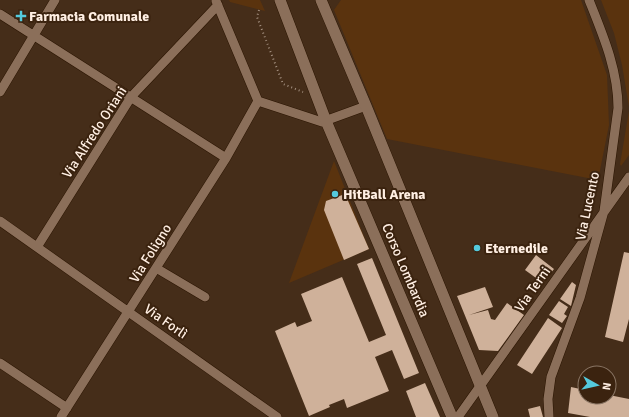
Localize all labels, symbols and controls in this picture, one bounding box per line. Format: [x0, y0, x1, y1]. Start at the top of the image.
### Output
place label: Farmacia Comunale [29, 8, 149, 25]
marker: Farmacia Comunale [16, 11, 26, 21]
street label: Via Alfredo Oriani [58, 83, 130, 181]
street label: Via Lucento [572, 170, 603, 242]
place label: HitBall Arena [343, 186, 426, 203]
marker: HitBall Arena [330, 189, 340, 199]
street label: Via Foligno [126, 221, 175, 286]
street label: Corso Lombardia [378, 221, 433, 320]
place label: Eternedile [485, 240, 548, 257]
marker: Eternedile [472, 243, 482, 253]
street label: Via Terni [511, 263, 554, 315]
street label: Via Forlì [141, 300, 191, 342]
north arrow [577, 365, 617, 405]
text: N [599, 382, 613, 391]

